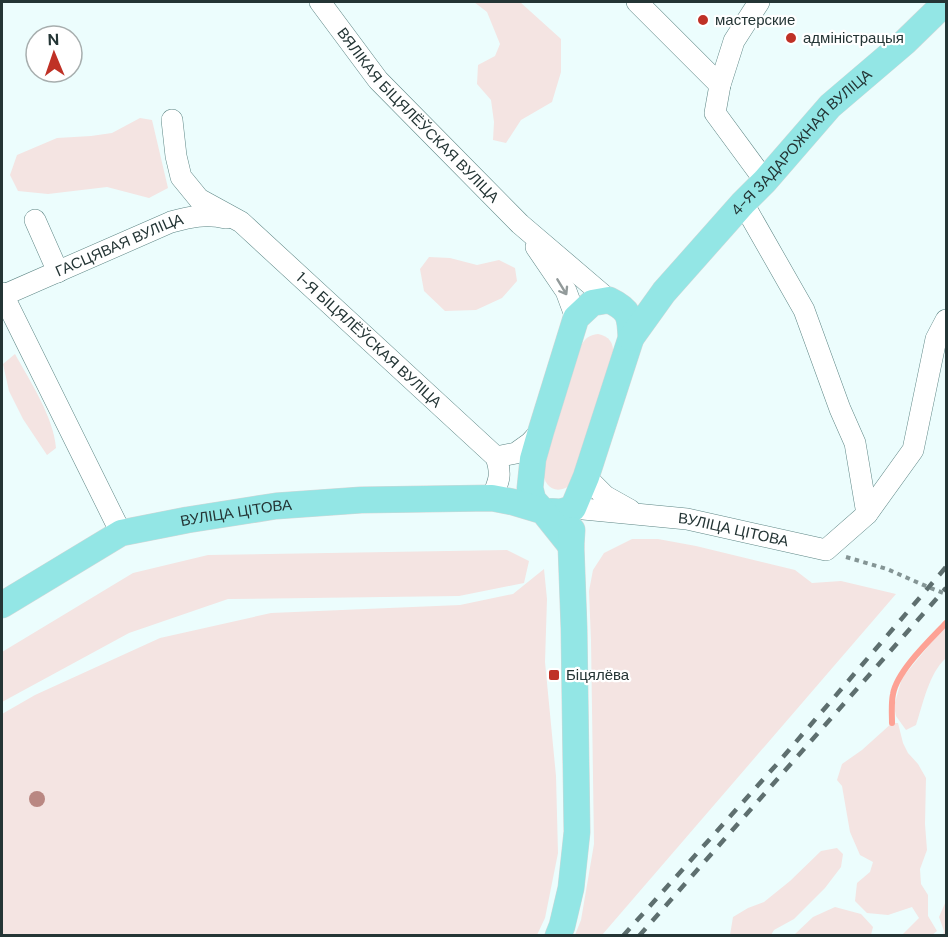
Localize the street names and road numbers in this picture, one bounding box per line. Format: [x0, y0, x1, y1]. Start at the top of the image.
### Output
street label: ВЯЛІКАЯ БІЦЯЛЁЎСКАЯ ВУЛІЦА [332, 24, 503, 207]
street label: 4-Я ЗАДАРОЖНАЯ ВУЛІЦА [726, 65, 876, 220]
street label: ГАСЦЯВАЯ ВУЛІЦА [52, 209, 186, 281]
street label: 1-Я БІЦЯЛЁЎСКАЯ ВУЛІЦА [292, 268, 446, 412]
street label: ВУЛІЦА ЦІТОВА [179, 495, 293, 531]
street label: ВУЛІЦА ЦІТОВА [677, 508, 790, 551]

